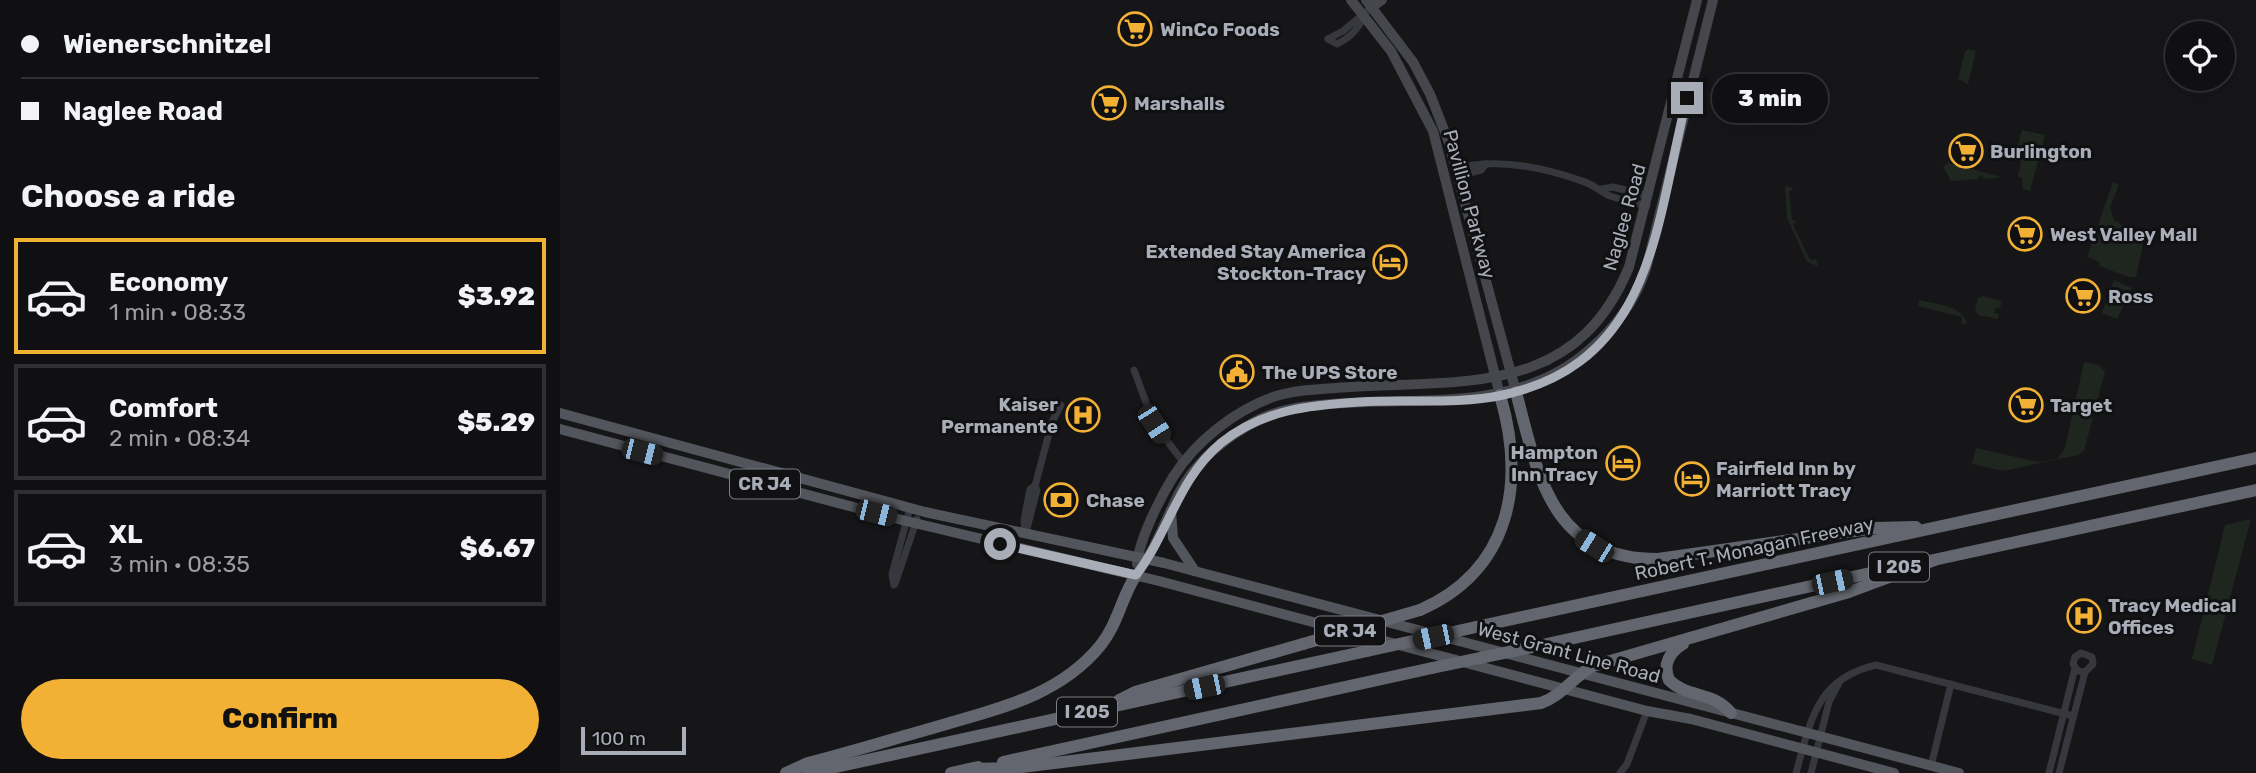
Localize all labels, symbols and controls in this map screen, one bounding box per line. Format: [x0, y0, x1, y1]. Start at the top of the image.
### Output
supermarket icon: WinCo Foods [1116, 10, 1154, 48]
place label: WinCo Foods [1160, 18, 1280, 41]
map controls [2165, 21, 2235, 91]
button: locate [2165, 21, 2235, 91]
text: Wienerschnitzel [63, 29, 272, 60]
callout: 3 min [1712, 74, 1827, 122]
route end [1671, 82, 1703, 114]
supermarket icon: Marshalls [1090, 84, 1128, 122]
text: 3 min [1738, 84, 1802, 112]
place label: Marshalls [1134, 92, 1225, 115]
text: Naglee Road [63, 96, 223, 127]
street label: Pavillion Parkway [1439, 127, 1500, 281]
supermarket icon: Burlington [1947, 132, 1985, 170]
place label: Burlington [1990, 140, 2092, 163]
street label: Naglee Road [1598, 161, 1651, 273]
text: Choose a ride [21, 177, 235, 215]
supermarket icon: West Valley Mall [2006, 215, 2044, 253]
place label: West Valley Mall [2050, 223, 2197, 246]
place label: Extended Stay America Stockton-Tracy [1145, 240, 1367, 285]
hotel icon: Extended Stay America Stockton-Tracy [1371, 243, 1409, 281]
icon: car [25, 265, 88, 328]
text: Economy [109, 267, 228, 298]
supermarket icon: Ross [2064, 277, 2102, 315]
text: $3.92 [458, 281, 535, 312]
place label: Ross [2108, 285, 2154, 308]
text: 1 min · 08:33 [109, 298, 246, 326]
public building icon: The UPS Store [1218, 353, 1256, 391]
place label: The UPS Store [1262, 361, 1398, 384]
supermarket icon: Target [2007, 386, 2045, 424]
icon: car [25, 391, 88, 454]
text: Comfort [109, 393, 218, 424]
place label: Kaiser Permanente [941, 393, 1058, 438]
place label: Target [2050, 394, 2112, 417]
hospital icon: Kaiser Permanente [1064, 396, 1102, 434]
car [1134, 401, 1175, 447]
text: $5.29 [457, 407, 535, 438]
text: 2 min · 08:34 [109, 424, 250, 452]
car [620, 437, 665, 467]
place label: Hampton Inn Tracy [1511, 441, 1599, 486]
hotel icon: Hampton Inn Tracy [1604, 444, 1642, 482]
place label: Fairfield Inn by Marriott Tracy [1716, 457, 1856, 502]
hotel icon: Fairfield Inn by Marriott Tracy [1673, 460, 1711, 498]
road number: CR J4 [730, 470, 800, 498]
bank icon: Chase [1042, 481, 1080, 519]
place label: Chase [1086, 489, 1145, 512]
car [854, 498, 899, 528]
street label: Robert T. Monagan Freeway [1632, 512, 1876, 585]
icon: car [25, 517, 88, 580]
text: XL [109, 519, 142, 550]
car [1571, 526, 1618, 566]
route start [984, 528, 1016, 560]
text: $6.67 [460, 533, 535, 564]
text: 3 min · 08:35 [109, 550, 250, 578]
road number: I 205 [1869, 552, 1929, 582]
car [1810, 567, 1855, 597]
place label: Tracy Medical Offices [2108, 594, 2237, 639]
hospital icon: Tracy Medical Offices [2065, 597, 2103, 635]
road number: CR J4 [1315, 616, 1385, 646]
street label: West Grant Line Road [1475, 617, 1663, 688]
car [1411, 622, 1456, 652]
car [1182, 672, 1227, 702]
button: Confirm [21, 679, 539, 759]
road number: I 205 [1057, 698, 1117, 726]
scale bar [581, 724, 686, 756]
text: 100 m [592, 727, 646, 750]

